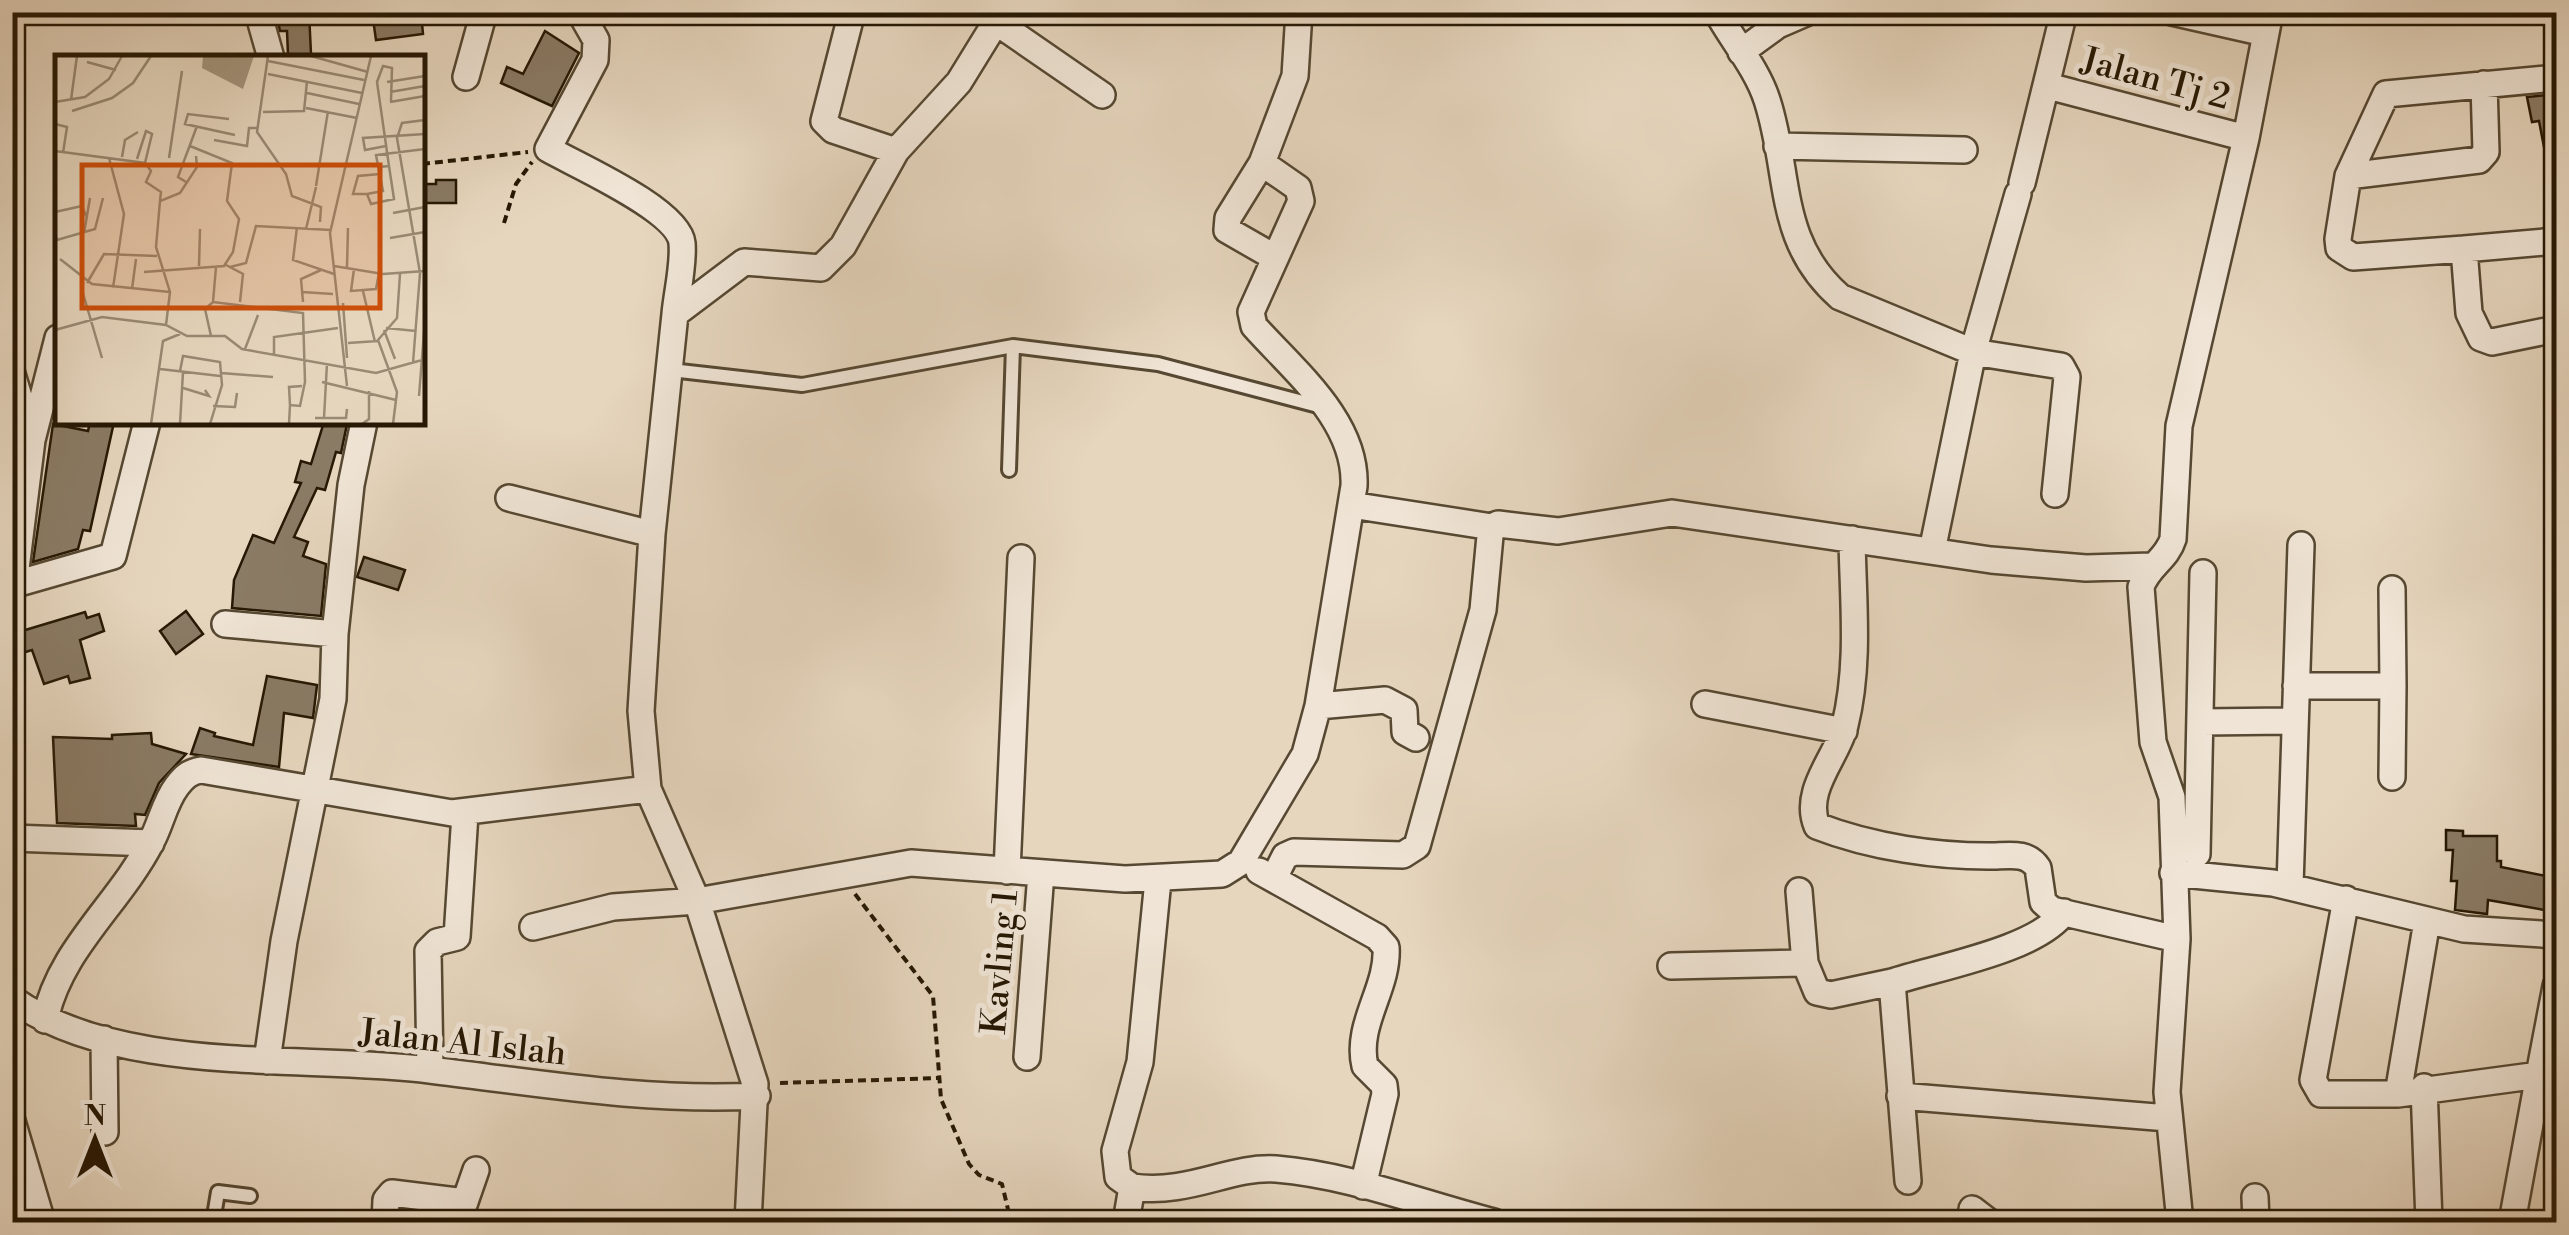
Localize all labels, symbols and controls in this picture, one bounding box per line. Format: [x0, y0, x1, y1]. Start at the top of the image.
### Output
street label: Jalan Tj 2 [2075, 39, 2234, 120]
inset map [55, 55, 425, 425]
street label: Kavling 1 [973, 888, 1028, 1036]
street label: Jalan Al Islah [355, 1011, 569, 1076]
north arrow [45, 1090, 145, 1190]
text: N [84, 1099, 106, 1134]

